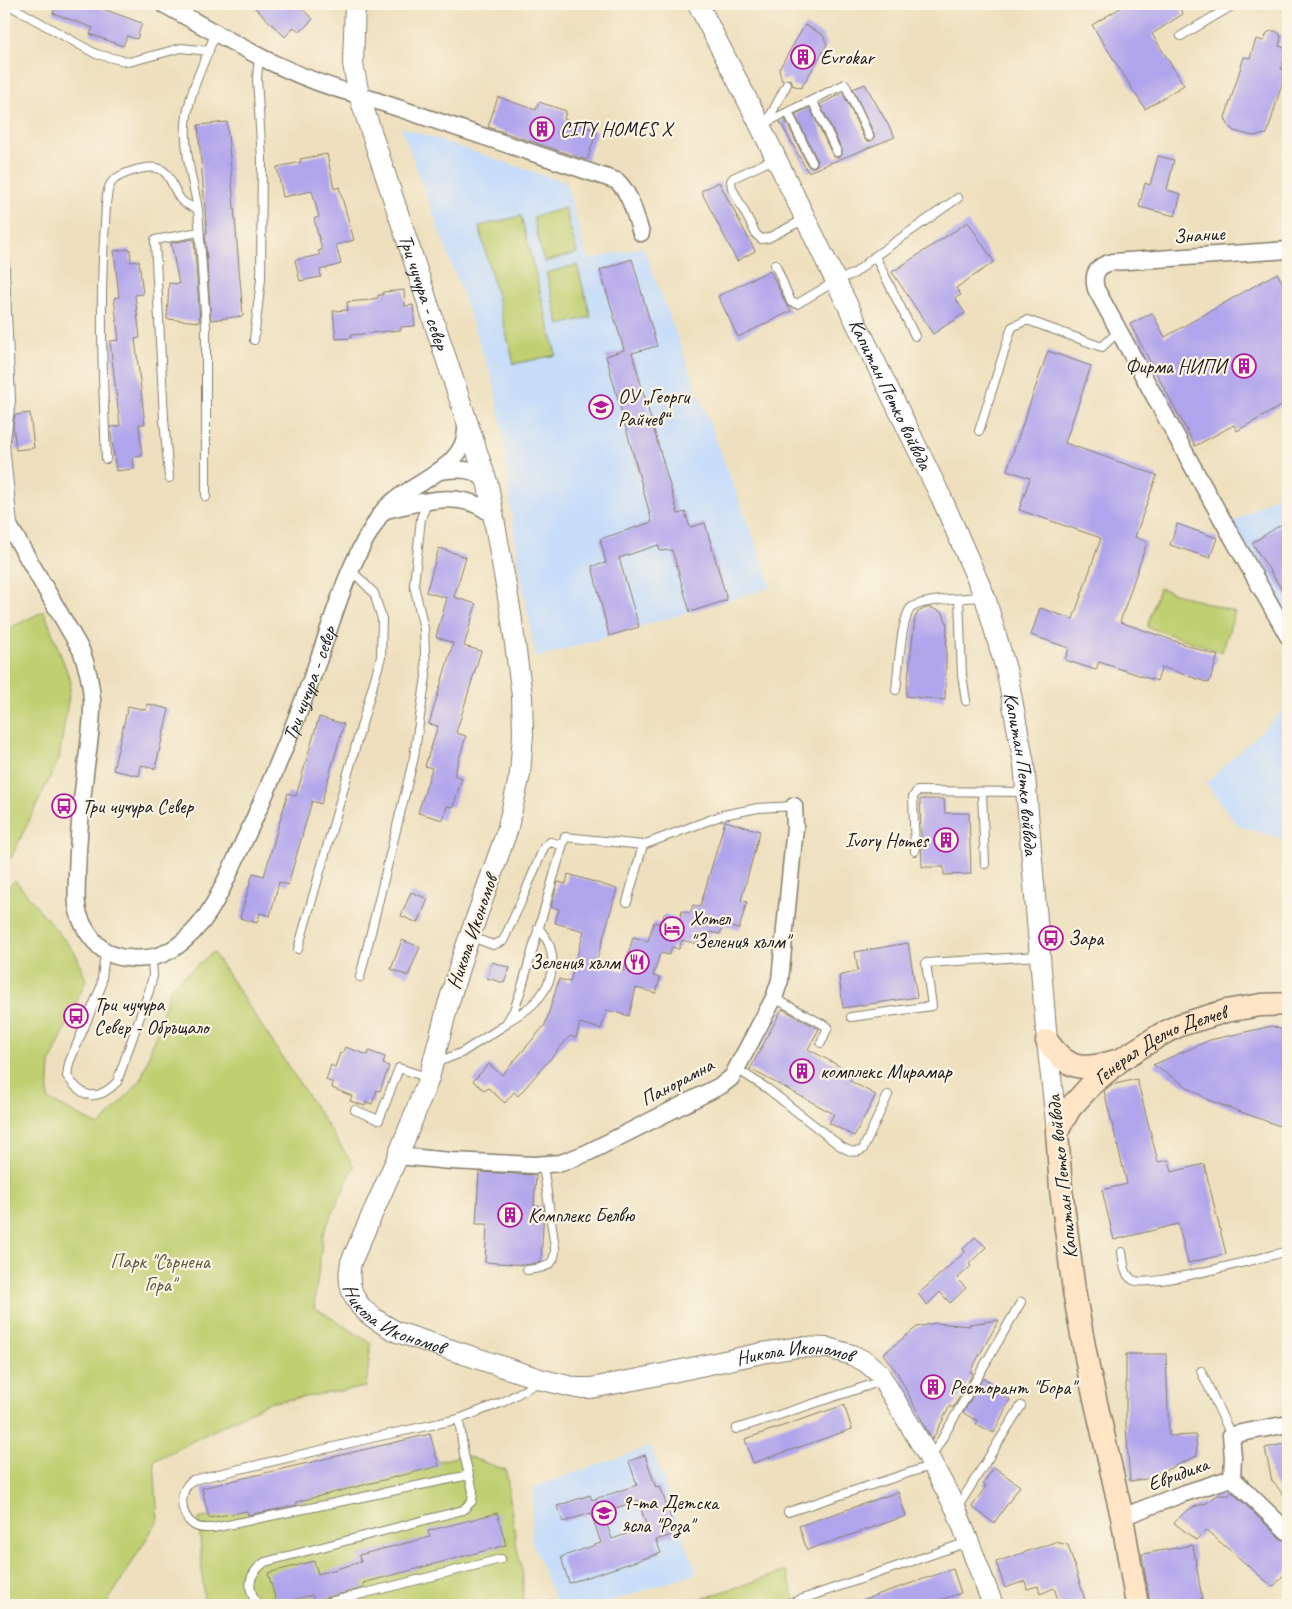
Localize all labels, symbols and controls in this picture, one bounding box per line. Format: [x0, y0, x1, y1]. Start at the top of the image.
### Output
building icon: Evrokar [790, 44, 816, 70]
place label: Evrokar [820, 45, 876, 70]
building icon: CITY HOMES X [529, 116, 555, 142]
place label: CITY HOMES X [560, 117, 675, 142]
street label: Знание [1173, 221, 1227, 249]
street label: Три чучура - север [393, 231, 455, 354]
street label: Капитан Петко войвода [844, 315, 939, 475]
building icon: Фирма НИПИ [1231, 353, 1257, 379]
place label: Фирма НИПИ [1125, 354, 1230, 379]
place label: ОУ „Георги Райчев“ [618, 384, 691, 432]
school or university icon: ОУ „Георги Райчев“ [588, 394, 614, 420]
street label: Три чучура - север [276, 622, 342, 744]
street label: Капитан Петко войвода [998, 690, 1044, 858]
bus stop icon: Три чучура Север [51, 793, 77, 819]
place label: Три чучура Север [82, 794, 195, 819]
building icon: Ivory Homes [933, 827, 959, 853]
place label: Ivory Homes [845, 828, 930, 853]
street label: Никола Икономов [441, 868, 504, 992]
place label: Хотел "Зеления хълм" [690, 906, 794, 954]
hotel icon: Хотел "Зеления хълм" [659, 916, 685, 942]
bus stop icon: Зара [1038, 925, 1064, 951]
place label: Зара [1068, 926, 1105, 951]
restaurant icon: Зеления хълм [624, 949, 650, 975]
place label: Зеления хълм [530, 950, 621, 975]
place label: Три чучура Север - Обръщало [94, 992, 211, 1040]
street label: Генерал Делчо Делчев [1088, 998, 1232, 1090]
bus stop icon: Три чучура Север - Обръщало [63, 1003, 89, 1029]
street label: Панорамна [636, 1052, 719, 1112]
building icon: комплекс Мирамар [789, 1058, 815, 1084]
place label: комплекс Мирамар [820, 1059, 953, 1084]
street label: Капитан Петко войвода [1041, 1092, 1083, 1260]
building icon: Комплекс Белвю [497, 1202, 523, 1228]
place label: Комплекс Белвю [528, 1203, 636, 1228]
park label: Парк "Сърнена Гора" [110, 1249, 212, 1297]
street label: Никола Икономов [338, 1281, 452, 1361]
street label: Никола Икономов [734, 1334, 860, 1371]
building icon: Ресторант "Бора" [920, 1374, 946, 1400]
place label: Ресторант "Бора" [950, 1375, 1079, 1400]
street label: Евридика [1144, 1451, 1214, 1497]
place label: 9-та Детска ясла "Роза" [622, 1490, 720, 1539]
school or university icon: 9-та Детска ясла "Роза" [591, 1500, 617, 1526]

